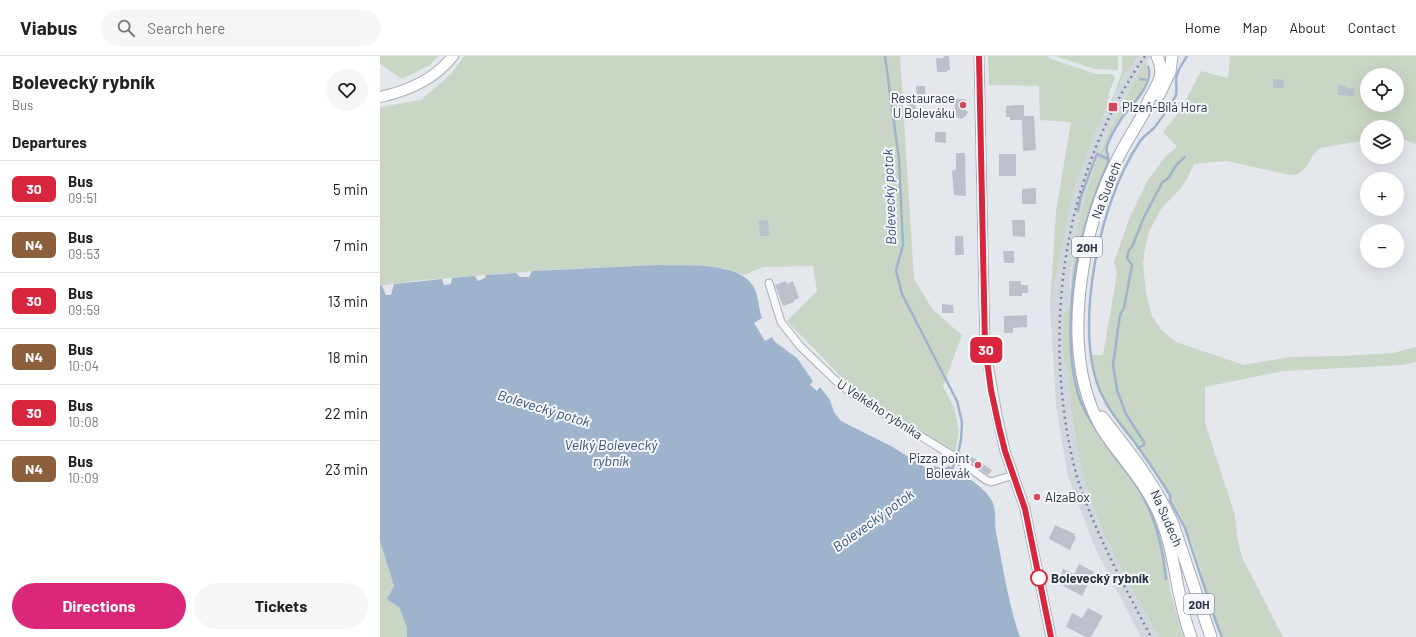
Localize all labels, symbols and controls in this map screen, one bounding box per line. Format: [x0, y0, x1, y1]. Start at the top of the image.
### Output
search box [101, 10, 381, 46]
text: Viabus [20, 16, 77, 39]
icon: search [115, 17, 137, 39]
text: Search here [147, 19, 225, 37]
text: Home [1185, 19, 1221, 36]
text: Map [1243, 19, 1267, 36]
text: About [1289, 19, 1326, 36]
text: Contact [1348, 19, 1396, 36]
map controls [1360, 68, 1404, 268]
button: locate [1360, 68, 1404, 112]
button: heart [326, 69, 368, 111]
text: Bolevecký rybník [12, 70, 155, 93]
place label: Restaurace U Boleváku [891, 90, 955, 121]
text: Bus [12, 97, 33, 113]
place label: Plzeň-Bílá Hora [1122, 99, 1208, 115]
marker: Restaurace U Boleváku [958, 100, 968, 110]
marker: Plzeň-Bílá Hora [1107, 101, 1119, 113]
button: layers [1360, 120, 1404, 164]
text: Departures [12, 133, 87, 151]
water label: Bolevecký potok [879, 149, 899, 245]
street label: Na Sudech [1088, 159, 1124, 221]
text: Bus [68, 172, 93, 190]
button: + [1360, 172, 1404, 216]
text: 30 [26, 180, 42, 197]
text: 5 min [333, 180, 368, 198]
text: 09:51 [68, 190, 97, 206]
button: − [1360, 224, 1404, 268]
text: Bus [68, 228, 93, 246]
text: N4 [25, 236, 43, 253]
text: 7 min [334, 236, 368, 254]
road number: 20H [1072, 237, 1102, 257]
text: 09:53 [68, 246, 100, 262]
text: Bus [68, 284, 93, 302]
text: 30 [26, 292, 42, 309]
text: 13 min [328, 292, 368, 310]
text: 09:59 [68, 302, 100, 318]
line badge: 30 [968, 337, 1004, 363]
text: Bus [68, 340, 93, 358]
text: 30 [978, 341, 994, 358]
text: N4 [25, 348, 43, 365]
text: 18 min [328, 348, 368, 366]
text: 10:04 [68, 358, 99, 374]
street label: U Velkého rybníka [834, 375, 926, 443]
water label: Bolevecký potok [496, 386, 593, 430]
text: Bus [68, 396, 93, 414]
text: 30 [26, 404, 42, 421]
text: 22 min [325, 404, 368, 422]
text: 10:08 [68, 414, 98, 430]
water label: Velký Bolevecký rybník [564, 436, 658, 469]
place label: Pizza point Bolevák [909, 450, 970, 481]
text: Bus [68, 452, 93, 470]
text: N4 [25, 460, 43, 477]
text: 23 min [325, 460, 368, 478]
marker: Pizza point Bolevák [973, 460, 983, 470]
text: 10:09 [68, 470, 98, 486]
water label: Bolevecký potok [829, 485, 917, 555]
street label: Na Sudech [1147, 487, 1187, 549]
place label: AlzaBox [1045, 489, 1090, 505]
marker: AlzaBox [1032, 492, 1042, 502]
marker: Bolevecký rybník [1030, 569, 1048, 587]
place label: Bolevecký rybník [1051, 570, 1149, 586]
button: Directions [12, 583, 186, 629]
button: Tickets [194, 583, 368, 629]
road number: 20H [1184, 594, 1214, 614]

